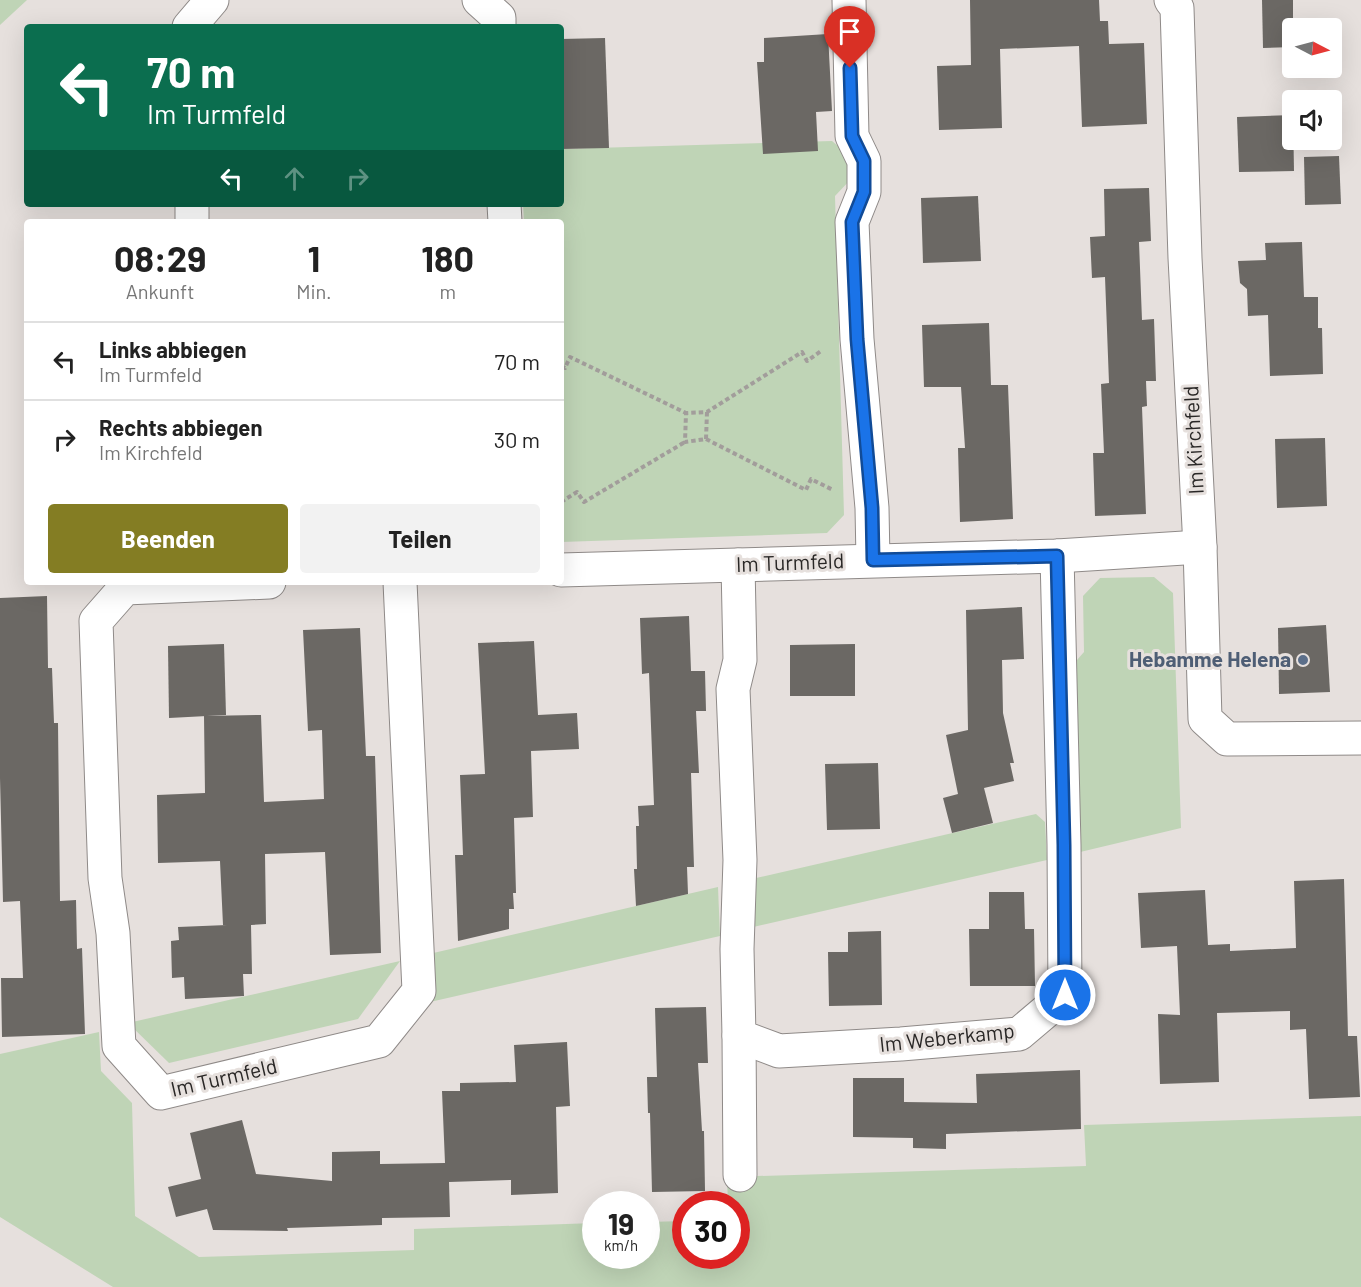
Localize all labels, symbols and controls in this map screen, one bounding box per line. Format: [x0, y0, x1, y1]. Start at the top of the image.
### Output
pin [824, 6, 875, 68]
icon: arrive [833, 15, 866, 48]
north arrow [1282, 18, 1342, 78]
map controls [1282, 18, 1342, 150]
text: 70 m [147, 46, 235, 96]
icon: left [48, 48, 126, 126]
button: sound [1282, 90, 1342, 150]
text: Im Turmfeld [147, 97, 286, 129]
icon: left [215, 162, 248, 195]
icon: ahead [278, 162, 311, 195]
icon: right [341, 162, 374, 195]
text: 08:29 [114, 236, 206, 279]
text: 1 [307, 236, 320, 279]
text: 180 [421, 236, 474, 279]
text: Ankunft [126, 279, 194, 303]
text: Min. [296, 279, 331, 303]
text: m [439, 279, 456, 303]
text: Links abbiegen [99, 336, 247, 362]
icon: left [48, 345, 81, 378]
text: 70 m [495, 348, 540, 374]
text: Im Turmfeld [99, 362, 202, 386]
street label: Im Kirchfeld [1177, 385, 1208, 495]
text: Rechts abbiegen [99, 414, 262, 440]
icon: right [48, 423, 81, 456]
text: 30 m [494, 426, 540, 452]
text: Im Kirchfeld [99, 440, 203, 464]
button: Beenden [48, 504, 288, 573]
button: Teilen [300, 504, 540, 573]
street label: Im Turmfeld [735, 547, 844, 576]
place label: Hebamme Helena [1129, 646, 1291, 671]
marker: Hebamme Helena [1296, 653, 1310, 667]
position arrow [1033, 963, 1097, 1027]
street label: Im Weberkamp [878, 1017, 1016, 1056]
street label: Im Turmfeld [168, 1052, 279, 1101]
speed limit sign: 30 [672, 1191, 750, 1269]
text: 19 [608, 1205, 634, 1241]
text: km/h [604, 1236, 638, 1254]

